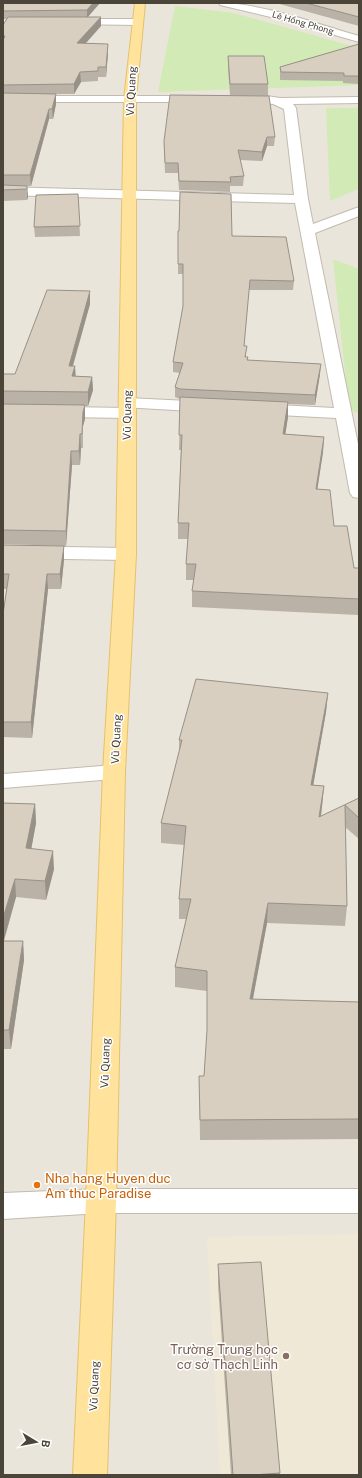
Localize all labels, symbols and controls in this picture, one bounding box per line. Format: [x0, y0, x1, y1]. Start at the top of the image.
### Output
street label: Lê Hồng Phong [271, 8, 336, 37]
street label: Vũ Quang [124, 65, 138, 116]
street label: Vũ Quang [121, 390, 133, 440]
street label: Vũ Quang [109, 713, 123, 764]
street label: Vũ Quang [98, 1037, 112, 1088]
place label: Nha hang Huyen duc Am thuc Paradise [45, 1171, 171, 1201]
marker: Nha hang Huyen duc Am thuc Paradise [32, 1180, 42, 1190]
place label: Trường Trung học cơ sở Thạch Linh [170, 1342, 278, 1372]
marker: Trường Trung học cơ sở Thạch Linh [281, 1351, 291, 1361]
street label: Vũ Quang [87, 1360, 101, 1411]
north arrow [16, 1422, 56, 1462]
text: B [39, 1439, 52, 1449]

